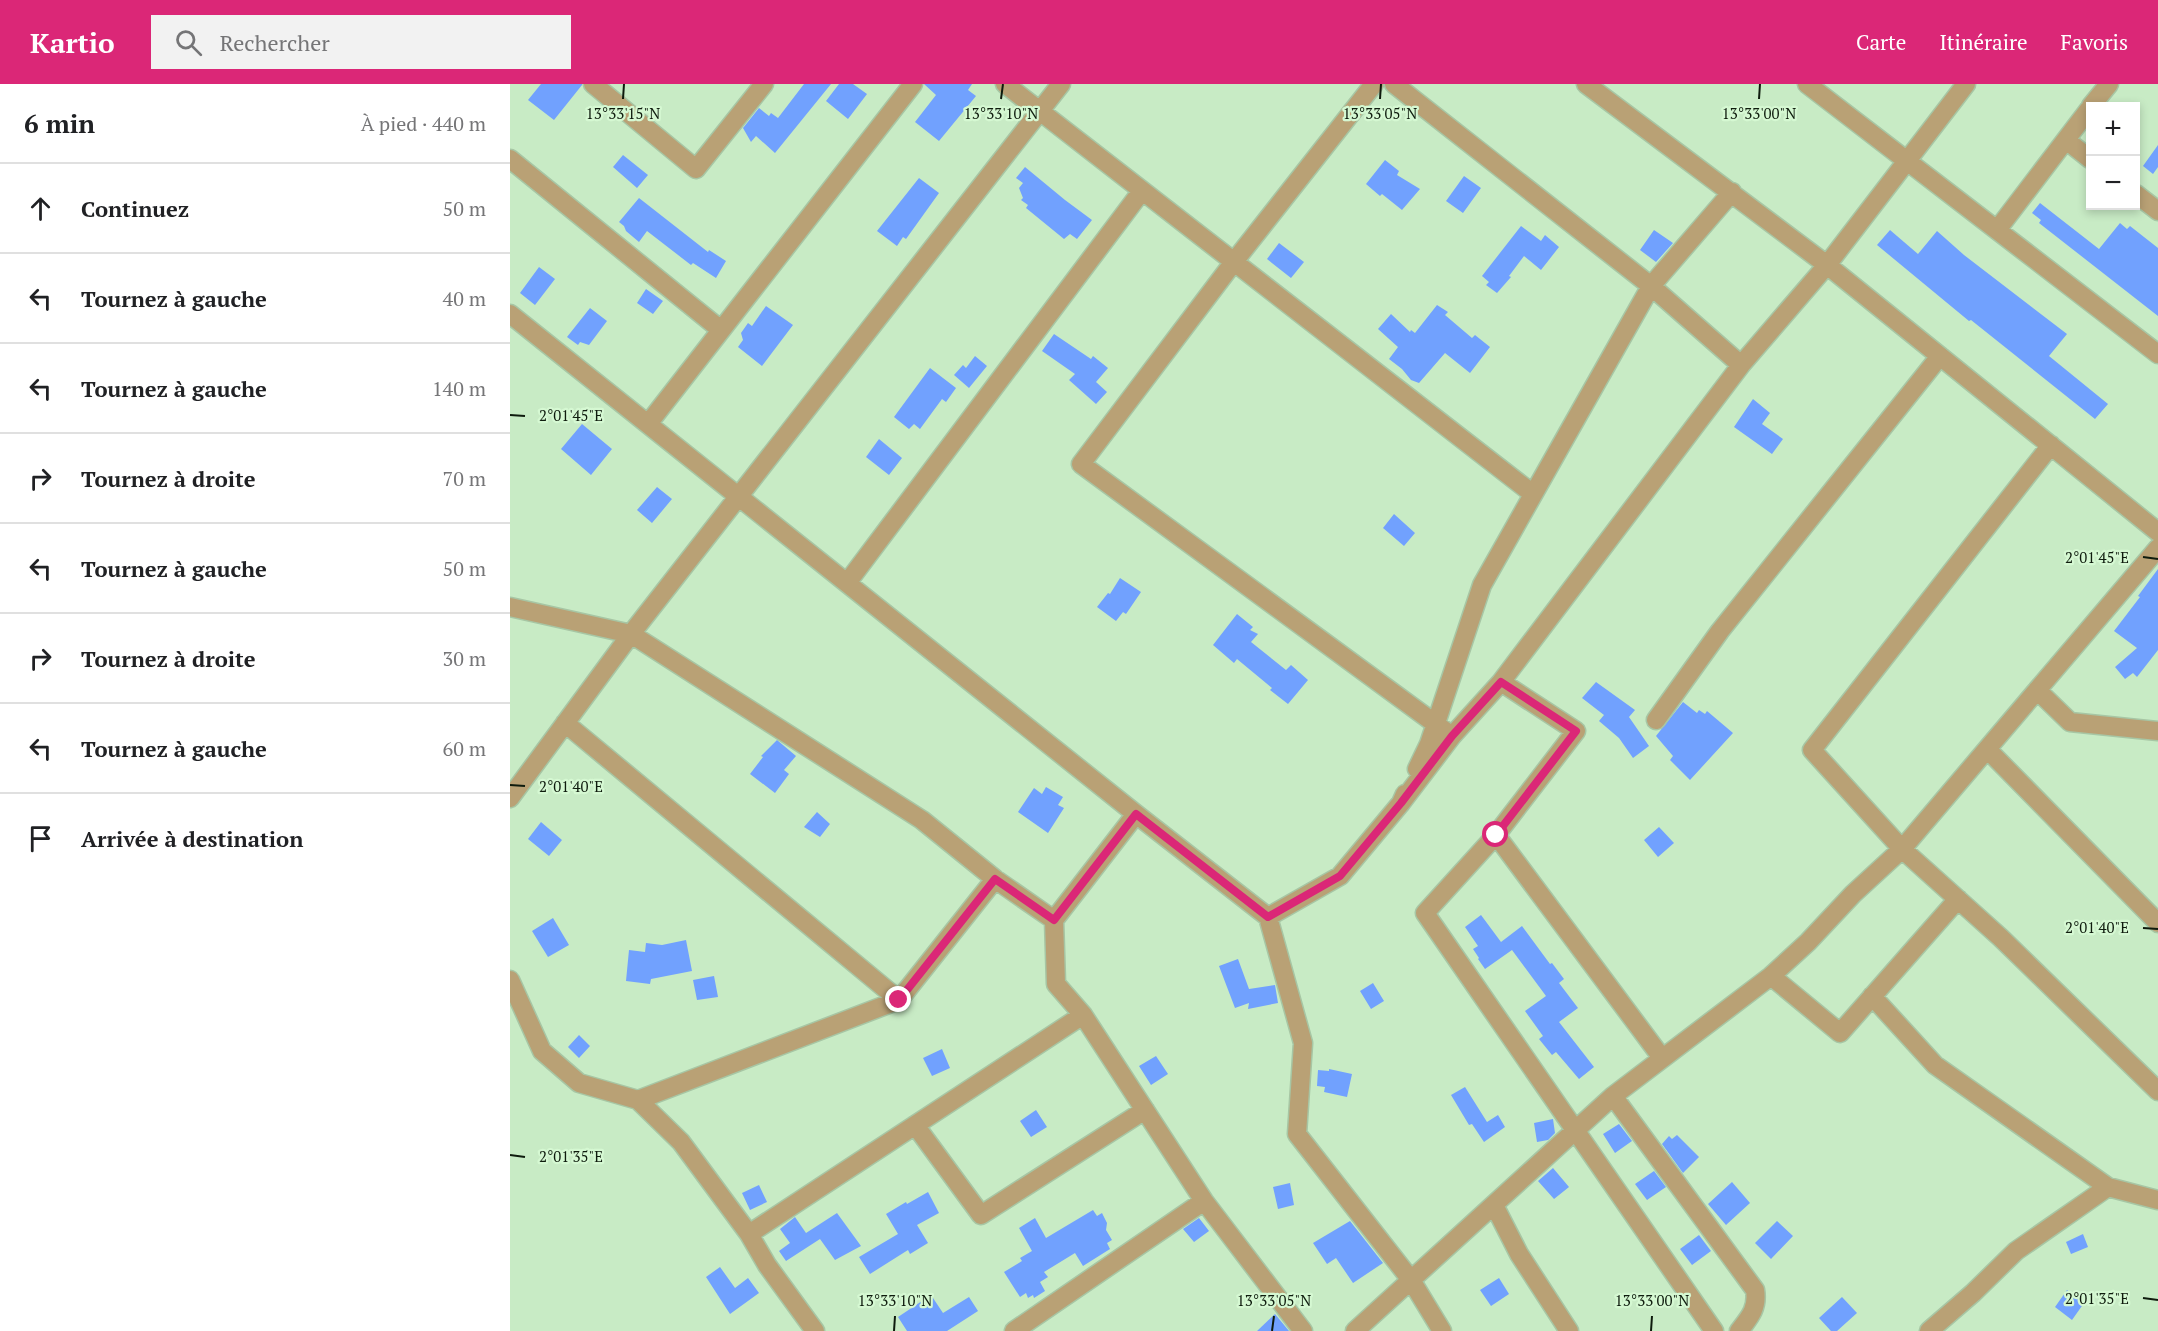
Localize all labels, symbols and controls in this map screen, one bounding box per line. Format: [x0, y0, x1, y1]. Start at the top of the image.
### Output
search box [151, 15, 571, 69]
text: Kartio [30, 24, 115, 61]
icon: search [172, 26, 205, 59]
text: Rechercher [220, 28, 330, 57]
text: Carte [1856, 28, 1906, 56]
text: Itinéraire [1939, 28, 2028, 56]
text: Favoris [2061, 28, 2128, 56]
map controls [2086, 102, 2140, 210]
button: + [2086, 102, 2140, 156]
text: 13°33'15"N [586, 103, 660, 123]
text: 13°33'10"N [964, 103, 1038, 123]
text: 13°33'05"N [1343, 103, 1417, 123]
text: 13°33'00"N [1722, 103, 1796, 123]
text: 6 min [24, 106, 95, 140]
text: À pied · 440 m [361, 110, 486, 137]
button: − [2086, 156, 2140, 210]
icon: ahead [24, 192, 57, 225]
text: Continuez [81, 194, 189, 223]
text: 50 m [443, 195, 486, 222]
icon: left [24, 282, 57, 315]
text: Tournez à gauche [81, 284, 267, 313]
text: 40 m [443, 285, 486, 312]
icon: left [24, 372, 57, 405]
text: Tournez à gauche [81, 374, 267, 403]
text: 140 m [432, 375, 486, 402]
text: 2°01'45"E [539, 405, 603, 425]
icon: right [24, 462, 57, 495]
text: Tournez à droite [81, 464, 256, 493]
text: 70 m [443, 465, 486, 492]
text: 2°01'45"E [2065, 547, 2129, 567]
icon: left [24, 552, 57, 585]
text: Tournez à gauche [81, 554, 267, 583]
text: 50 m [443, 555, 486, 582]
icon: right [24, 642, 57, 675]
text: Tournez à droite [81, 644, 256, 673]
text: 30 m [443, 645, 486, 672]
icon: left [24, 732, 57, 765]
text: Tournez à gauche [81, 734, 267, 763]
text: 60 m [443, 735, 486, 762]
text: 2°01'40"E [539, 776, 603, 796]
route start [1482, 821, 1508, 847]
icon: arrive [24, 822, 57, 855]
text: Arrivée à destination [81, 824, 303, 853]
text: 2°01'40"E [2065, 917, 2129, 937]
route end [885, 986, 911, 1012]
text: 2°01'35"E [539, 1146, 603, 1166]
text: 2°01'35"E [2065, 1288, 2129, 1308]
text: 13°33'10"N [858, 1290, 932, 1310]
text: 13°33'05"N [1237, 1290, 1311, 1310]
text: 13°33'00"N [1615, 1290, 1689, 1310]

